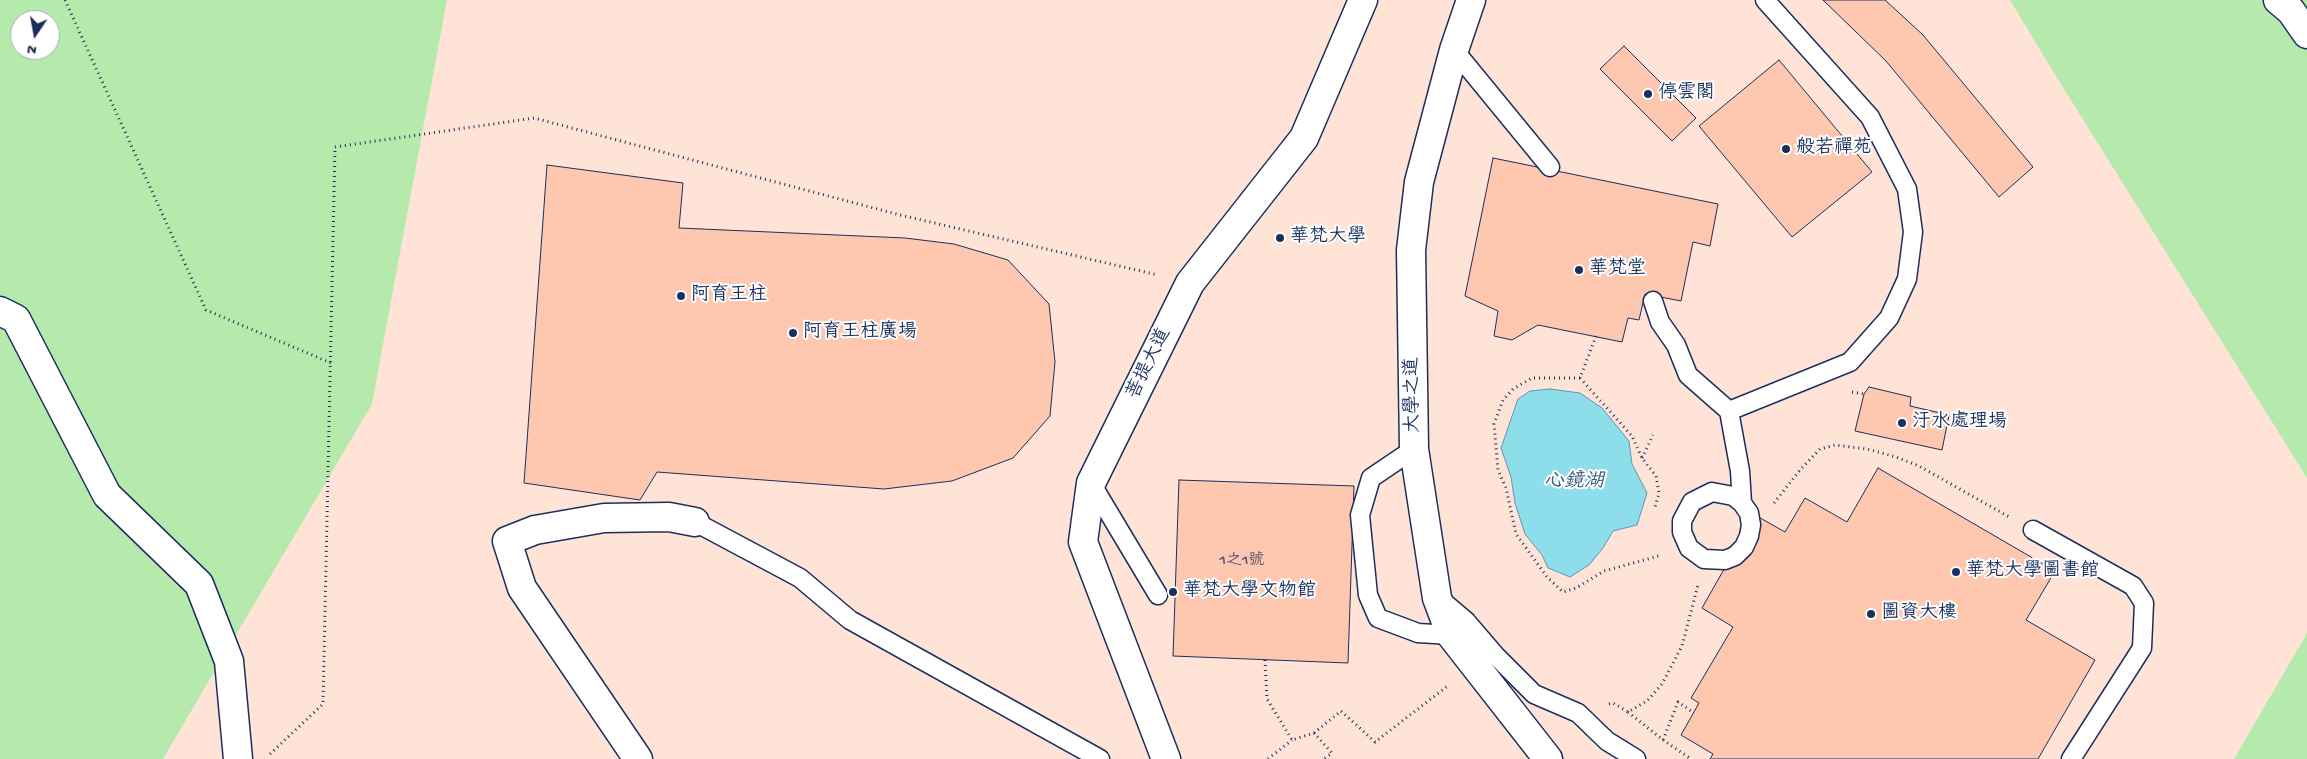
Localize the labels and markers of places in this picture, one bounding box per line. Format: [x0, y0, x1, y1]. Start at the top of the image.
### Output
place label: 停雲閣 [1658, 83, 1715, 105]
marker: 停雲閣 [1642, 88, 1654, 100]
place label: 般若禪苑 [1796, 138, 1872, 160]
marker: 般若禪苑 [1780, 143, 1792, 155]
place label: 華梵大學 [1290, 227, 1366, 249]
marker: 華梵大學 [1274, 232, 1286, 244]
place label: 華梵堂 [1589, 259, 1646, 281]
marker: 華梵堂 [1573, 264, 1585, 276]
place label: 阿育王柱 [691, 285, 767, 307]
marker: 阿育王柱 [675, 290, 687, 302]
place label: 阿育王柱廣場 [803, 322, 917, 344]
marker: 阿育王柱廣場 [787, 327, 799, 339]
place label: 汙水處理場 [1912, 412, 2007, 434]
marker: 汙水處理場 [1896, 417, 1908, 429]
place label: 華梵大學圖書館 [1966, 561, 2099, 583]
marker: 華梵大學圖書館 [1950, 566, 1962, 578]
place label: 華梵大學文物館 [1183, 581, 1316, 603]
marker: 華梵大學文物館 [1167, 586, 1179, 598]
place label: 圖資大樓 [1881, 603, 1957, 625]
marker: 圖資大樓 [1865, 608, 1877, 620]

